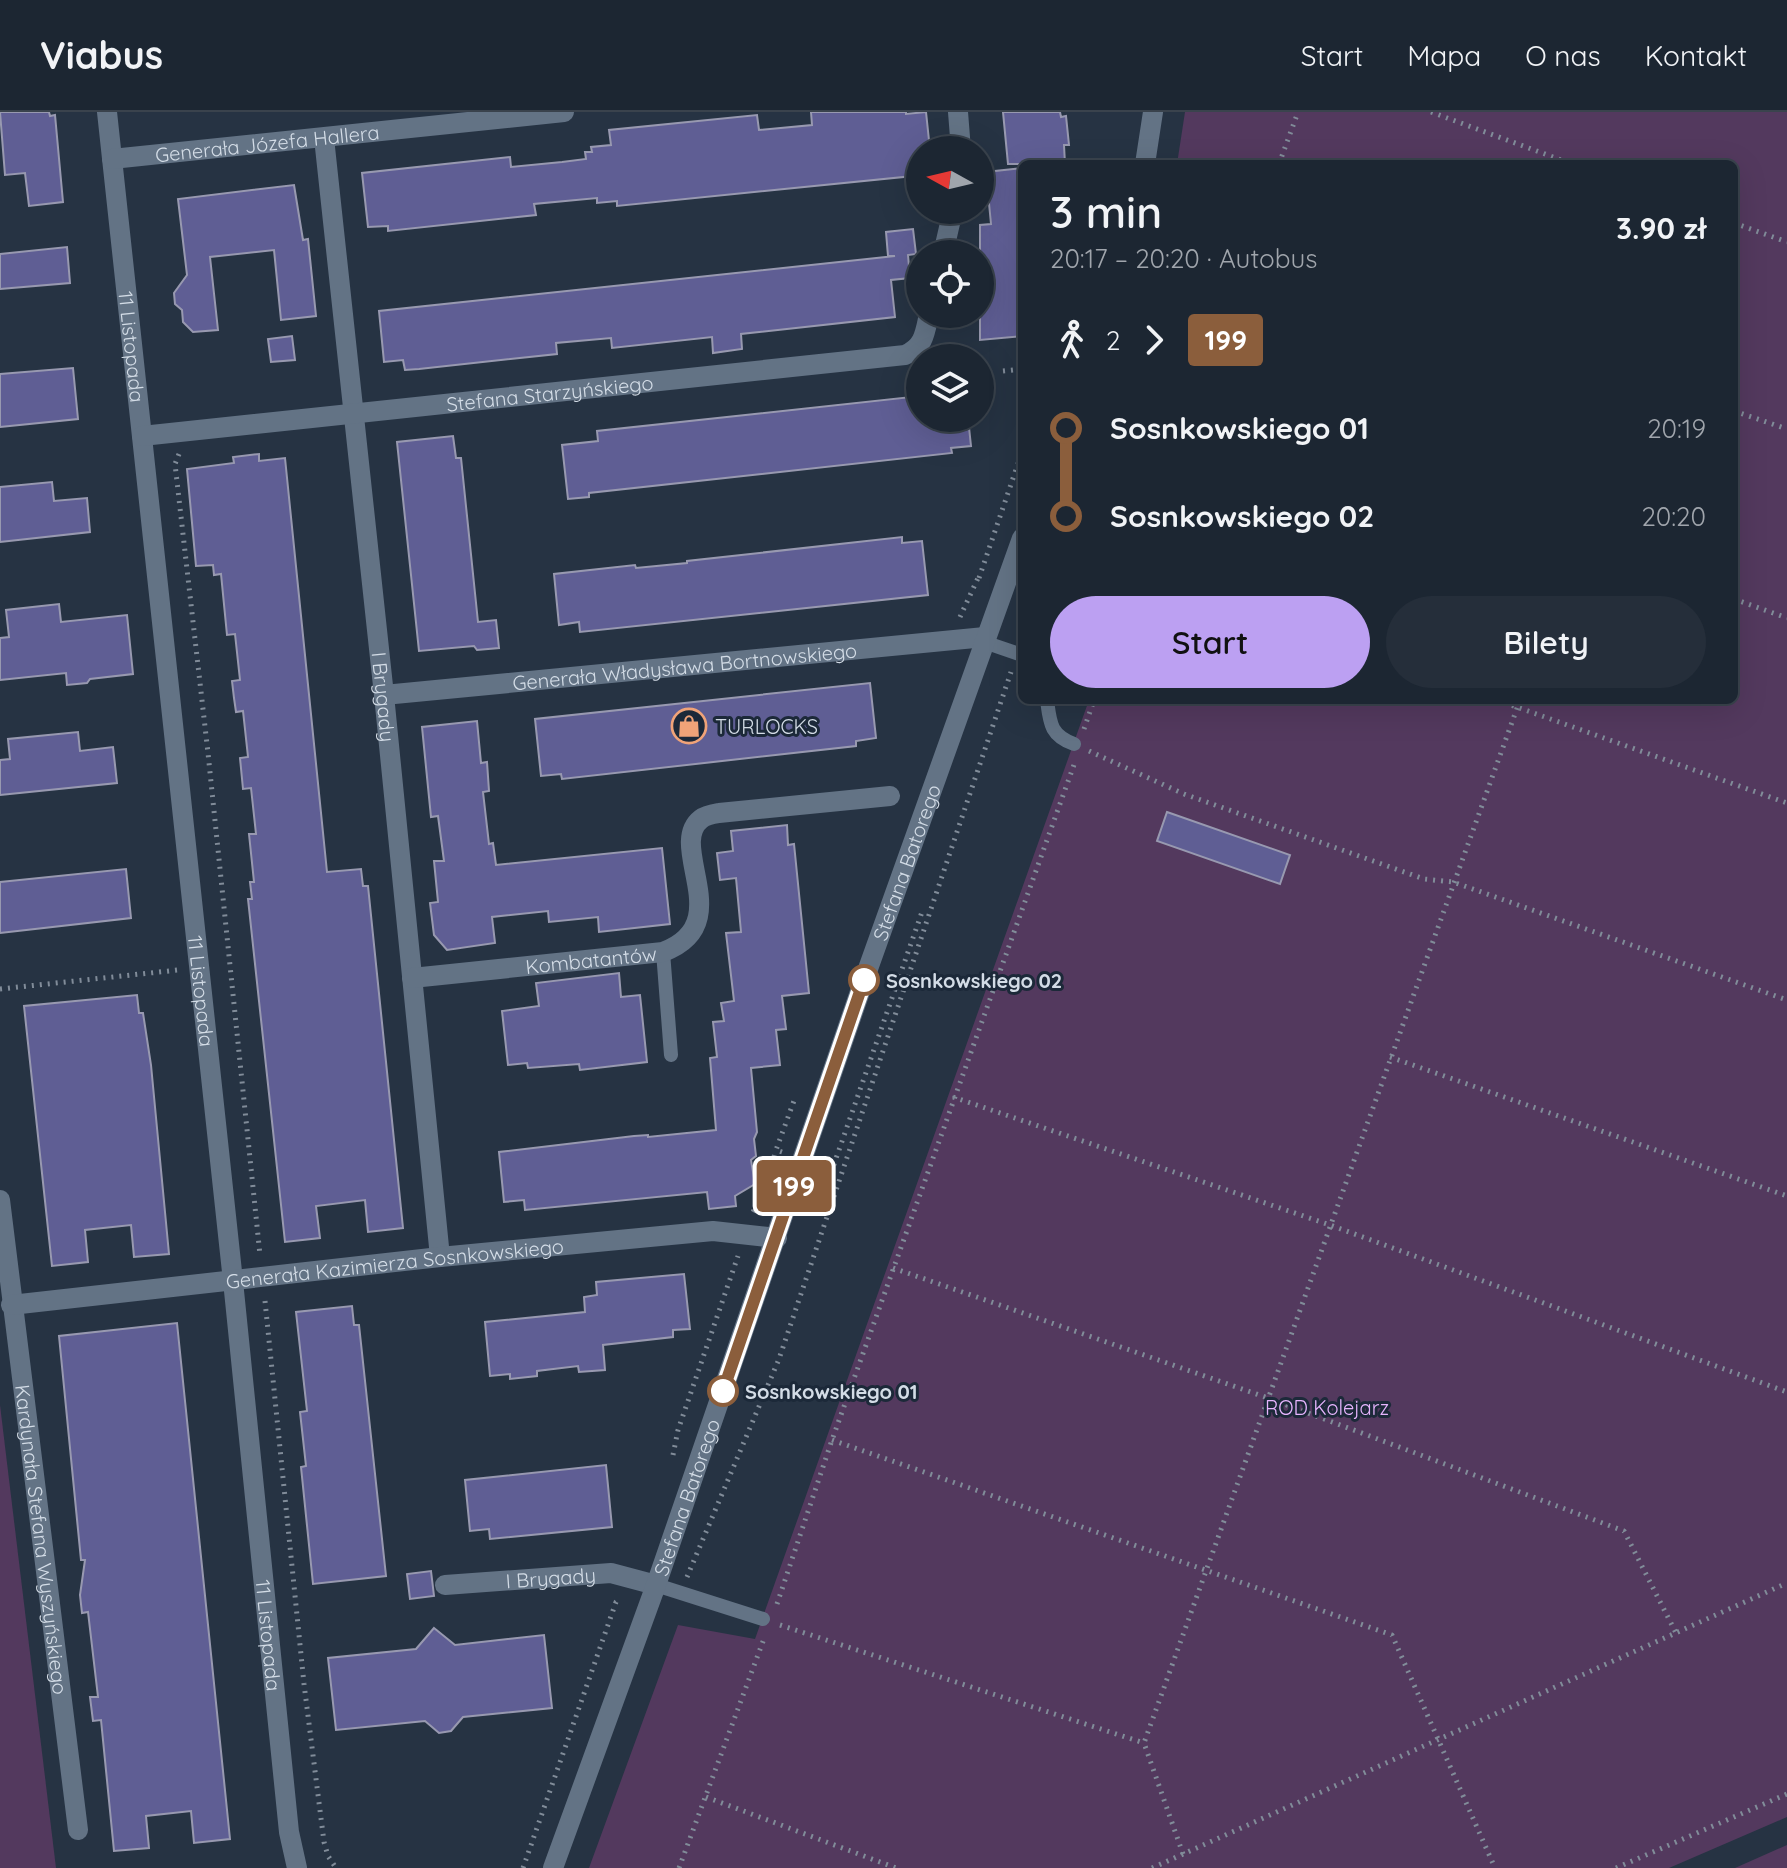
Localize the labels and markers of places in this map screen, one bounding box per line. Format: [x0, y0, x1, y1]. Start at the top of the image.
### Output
shop icon: TURLOCKS [670, 707, 708, 745]
place label: TURLOCKS [715, 714, 818, 739]
marker: Sosnkowskiego 02 [849, 965, 879, 995]
place label: Sosnkowskiego 02 [886, 968, 1062, 993]
marker: Sosnkowskiego 01 [708, 1376, 738, 1406]
place label: Sosnkowskiego 01 [745, 1379, 918, 1404]

